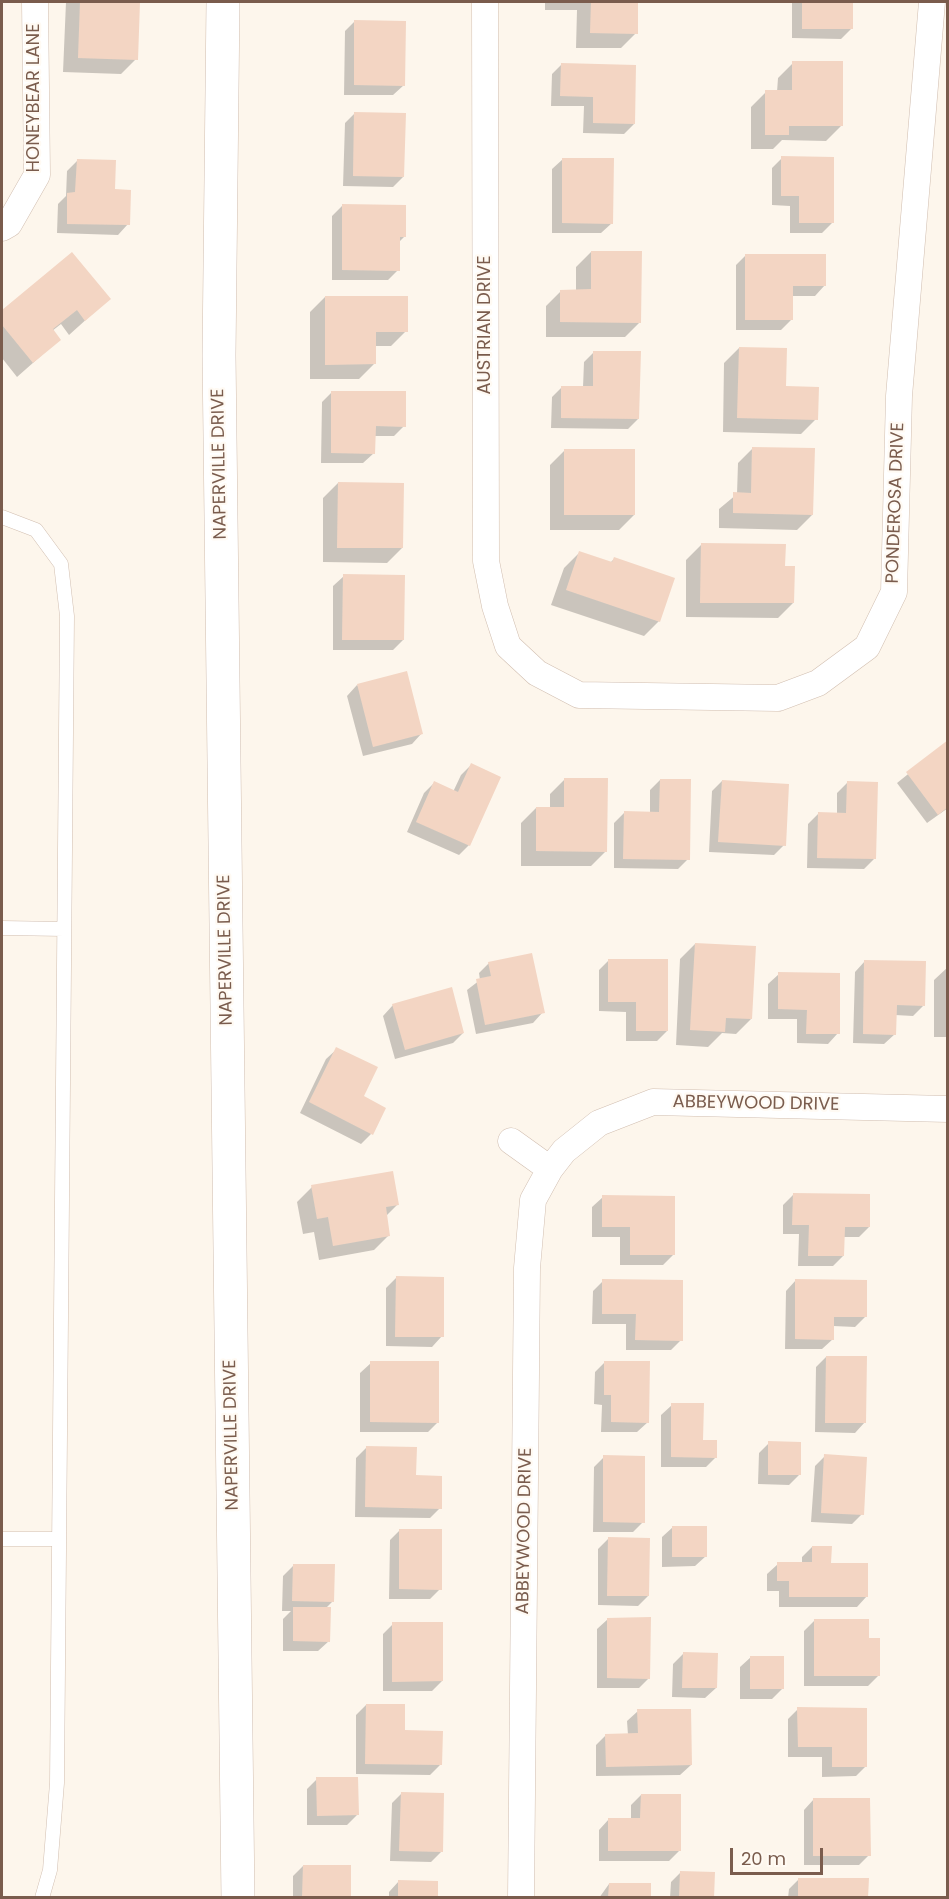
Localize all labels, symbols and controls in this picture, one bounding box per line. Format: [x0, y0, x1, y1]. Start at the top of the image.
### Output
street label: HONEYBEAR LANE [23, 24, 45, 172]
street label: AUSTRIAN DRIVE [474, 255, 496, 395]
street label: NAPERVILLE DRIVE [208, 388, 232, 540]
street label: PONDEROSA DRIVE [882, 422, 910, 584]
street label: NAPERVILLE DRIVE [214, 874, 238, 1026]
street label: ABBEYWOOD DRIVE [672, 1092, 840, 1116]
street label: NAPERVILLE DRIVE [220, 1359, 244, 1511]
street label: ABBEYWOOD DRIVE [513, 1447, 537, 1615]
scale bar [733, 1836, 826, 1874]
text: 20 m [741, 1846, 786, 1871]

